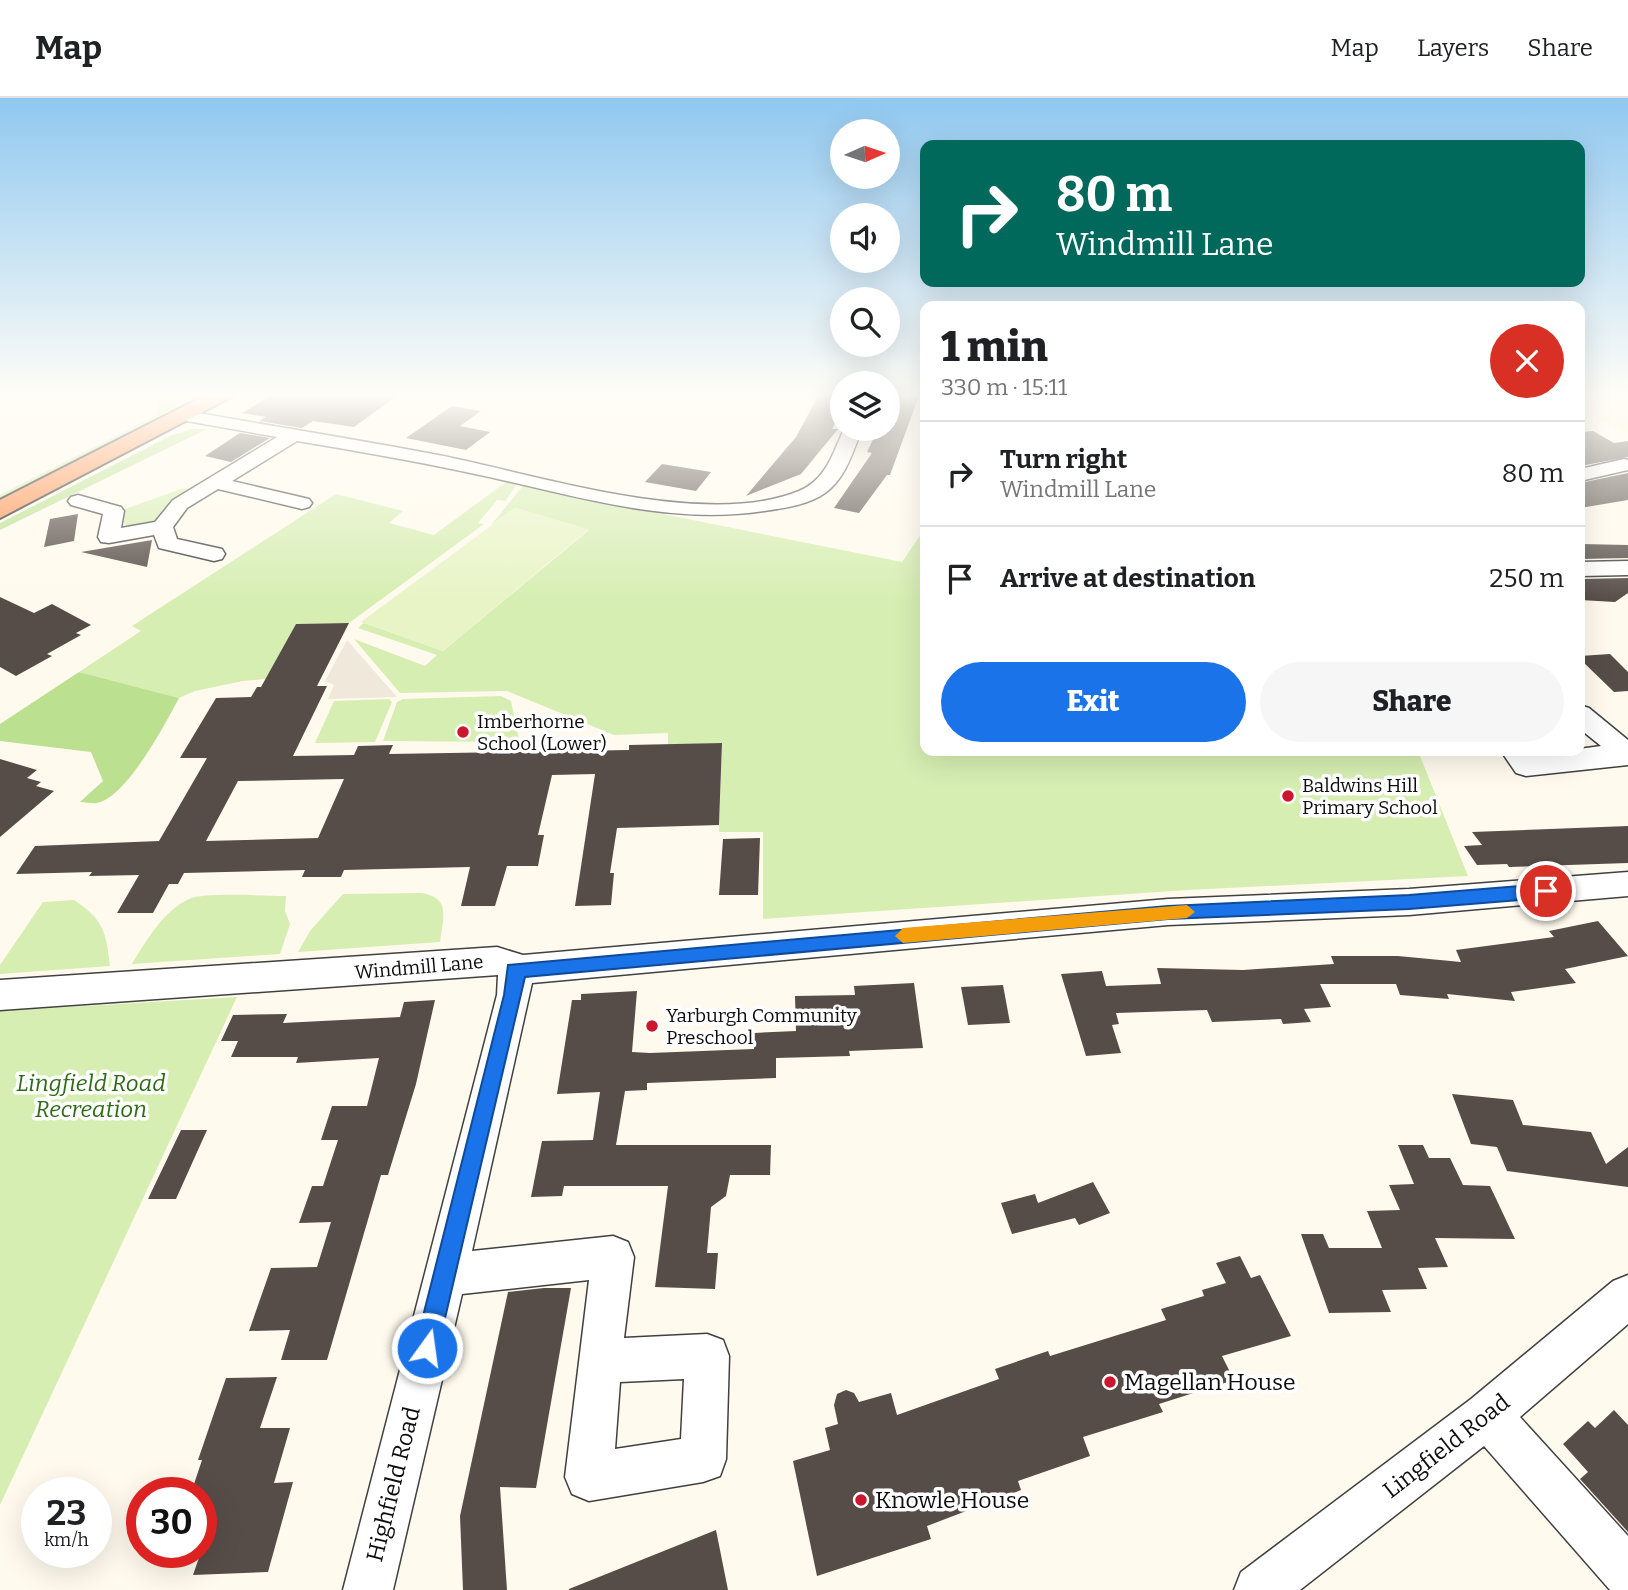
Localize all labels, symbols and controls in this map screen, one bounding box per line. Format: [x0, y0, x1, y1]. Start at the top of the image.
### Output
text: Map [35, 28, 102, 68]
text: Map [1331, 34, 1379, 62]
text: Layers [1417, 34, 1489, 62]
text: Share [1527, 34, 1593, 62]
north arrow [830, 119, 900, 189]
map controls [830, 119, 900, 441]
text: 80 m [1056, 165, 1172, 224]
icon: right [941, 168, 1032, 259]
button: sound [830, 203, 900, 273]
text: Windmill Lane [1056, 225, 1274, 263]
button: search [830, 287, 900, 357]
text: 1 min [941, 322, 1048, 372]
button: close [1490, 324, 1564, 398]
button: layers [830, 371, 900, 441]
text: 330 m · 15:11 [941, 373, 1067, 401]
text: Turn right [1000, 444, 1127, 475]
icon: right [941, 455, 979, 493]
text: 80 m [1502, 458, 1564, 489]
text: Windmill Lane [1000, 475, 1156, 503]
icon: arrive [941, 560, 979, 598]
text: Arrive at destination [1000, 563, 1255, 594]
text: 250 m [1489, 563, 1564, 594]
button: Exit [941, 662, 1246, 742]
button: Share [1260, 662, 1564, 742]
place label: Imberhorne School (Lower) [477, 710, 607, 755]
marker: Imberhorne School (Lower) [455, 724, 471, 740]
place label: Baldwins Hill Primary School [1302, 774, 1438, 819]
marker: Baldwins Hill Primary School [1280, 788, 1296, 804]
pin [1516, 861, 1576, 921]
icon: arrive [1527, 872, 1565, 910]
street label: Windmill Lane [354, 950, 484, 984]
place label: Yarburgh Community Preschool [666, 1004, 858, 1049]
marker: Yarburgh Community Preschool [644, 1018, 660, 1034]
park label: Lingfield Road Recreation [16, 1069, 166, 1123]
position arrow [390, 1311, 464, 1385]
place label: Magellan House [1124, 1368, 1296, 1396]
marker: Magellan House [1102, 1374, 1118, 1390]
street label: Lingfield Road [1377, 1388, 1515, 1504]
street label: Highfield Road [360, 1403, 426, 1564]
speed limit sign: 30 [126, 1477, 217, 1568]
place label: Knowle House [875, 1486, 1029, 1514]
text: 23 [47, 1492, 86, 1534]
marker: Knowle House [853, 1492, 869, 1508]
text: km/h [44, 1529, 89, 1551]

